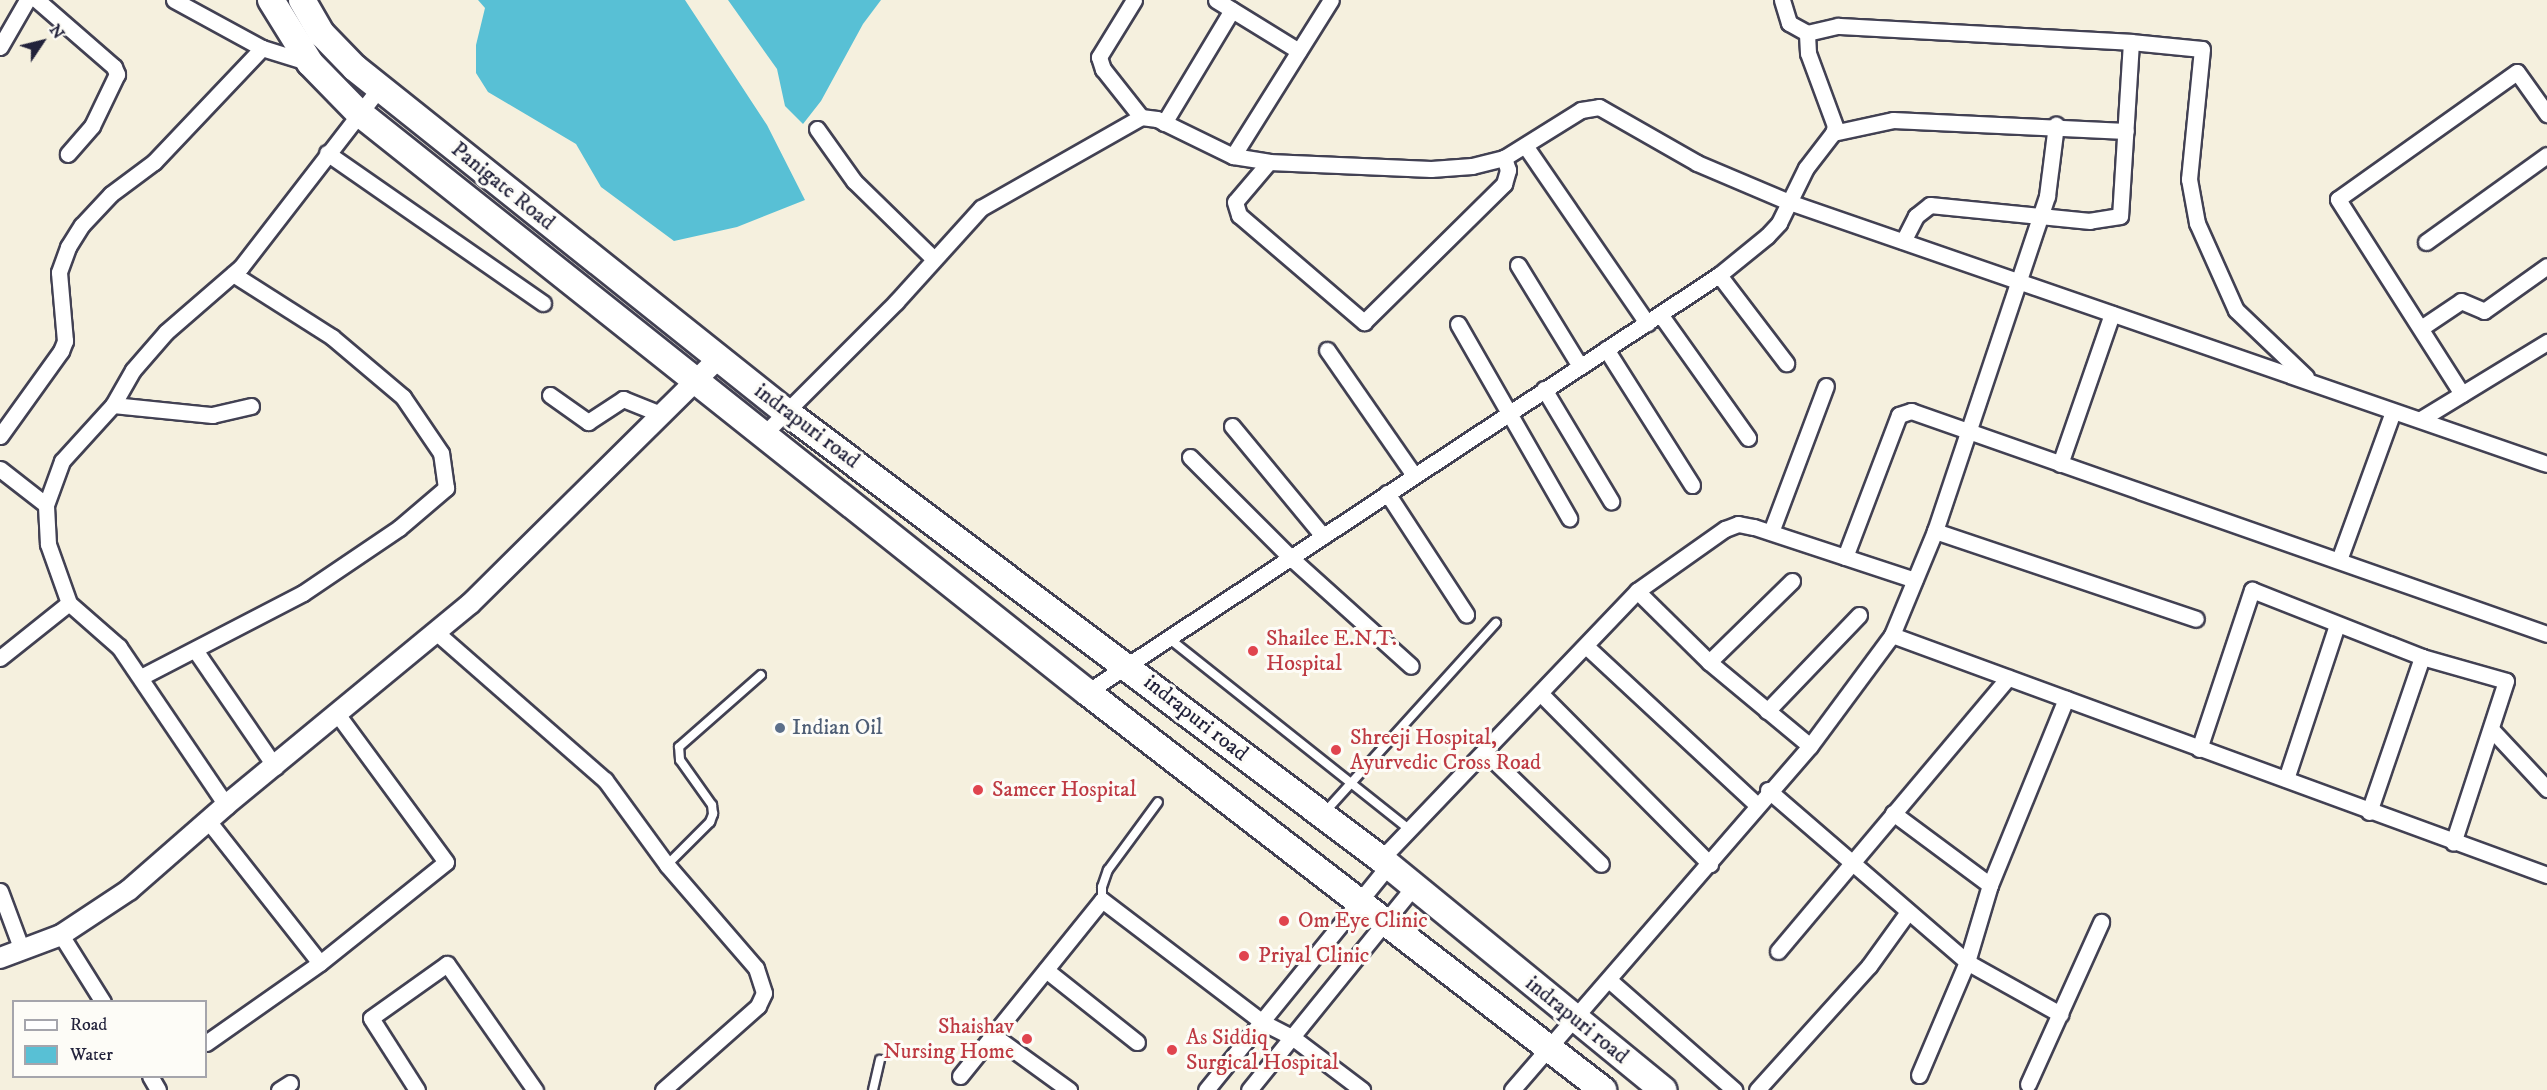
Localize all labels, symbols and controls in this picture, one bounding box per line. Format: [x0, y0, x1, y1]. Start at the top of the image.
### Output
north arrow [12, 12, 72, 72]
text: N [45, 21, 69, 43]
street label: Panigate Road [446, 136, 560, 236]
street label: indrapuri road [749, 378, 865, 474]
place label: Shailee E.N.T. Hospital [1266, 625, 1397, 676]
marker: Shailee E.N.T. Hospital [1244, 642, 1262, 660]
street label: indrapuri road [1139, 669, 1253, 767]
place label: Indian Oil [792, 715, 883, 741]
marker: Indian Oil [773, 721, 787, 735]
place label: Shreeji Hospital, Ayurvedic Cross Road [1350, 724, 1541, 776]
marker: Shreeji Hospital, Ayurvedic Cross Road [1327, 741, 1345, 759]
place label: Sameer Hospital [992, 777, 1136, 803]
marker: Sameer Hospital [969, 781, 987, 799]
place label: Om Eye Clinic [1298, 908, 1428, 934]
marker: Om Eye Clinic [1275, 912, 1293, 930]
place label: Priyal Clinic [1258, 943, 1369, 969]
marker: Priyal Clinic [1235, 947, 1253, 965]
street label: indrapuri road [1520, 970, 1634, 1070]
legend [12, 1000, 207, 1078]
place label: Shaishav Nursing Home [883, 1013, 1014, 1064]
text: Road [70, 1014, 107, 1036]
place label: As Siddiq Surgical Hospital [1186, 1024, 1339, 1076]
marker: Shaishav Nursing Home [1018, 1030, 1036, 1048]
marker: As Siddiq Surgical Hospital [1163, 1041, 1181, 1059]
text: Water [70, 1044, 113, 1066]

